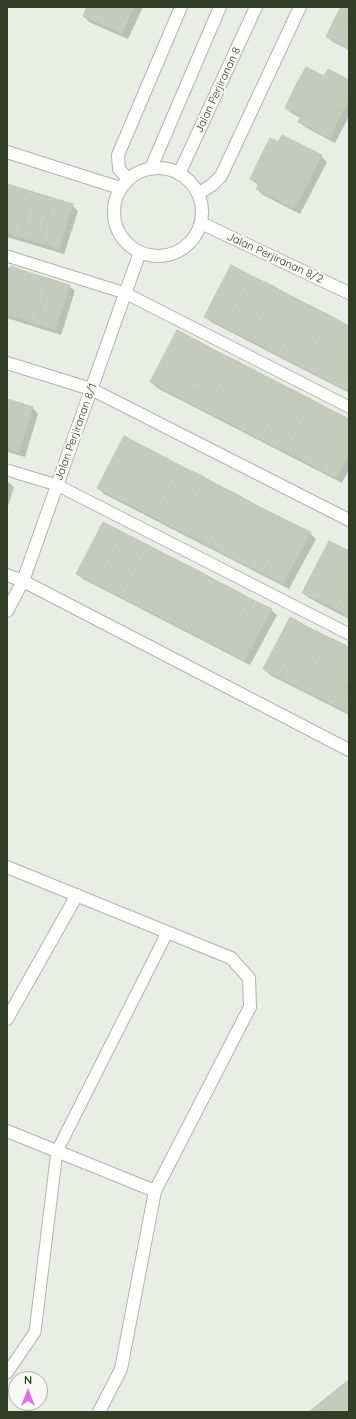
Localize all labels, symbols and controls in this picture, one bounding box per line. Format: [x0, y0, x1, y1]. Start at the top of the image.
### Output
street label: Jalan Perjiranan 8 [192, 45, 244, 135]
street label: Jalan Perjiranan 8/2 [225, 230, 325, 286]
street label: Jalan Perjiranan 8/1 [52, 382, 100, 482]
north arrow [8, 1371, 48, 1411]
text: N [24, 1373, 32, 1387]

